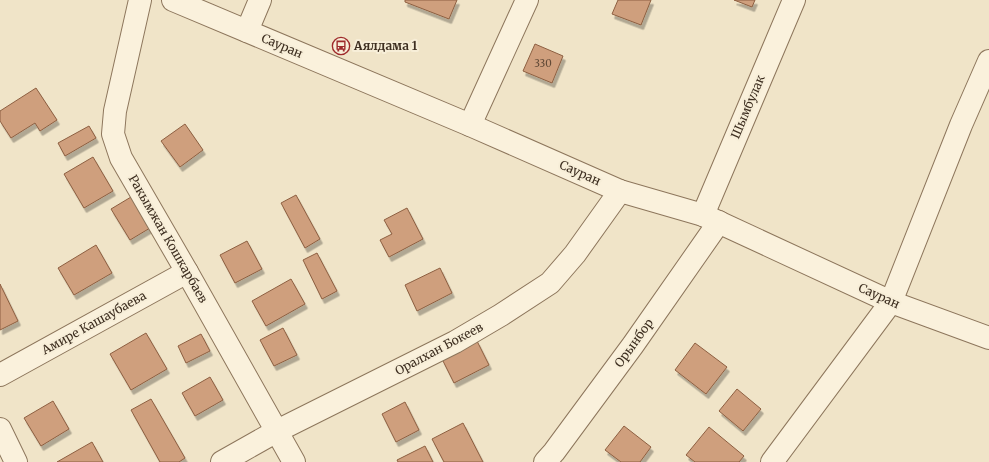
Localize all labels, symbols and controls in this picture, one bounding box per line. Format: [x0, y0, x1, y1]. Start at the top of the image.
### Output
street label: Сауран [259, 30, 305, 61]
bus stop icon: Аялдама 1 [331, 36, 351, 56]
place label: Аялдама 1 [353, 38, 418, 53]
house number: 330 [534, 57, 552, 70]
street label: Шымбулак [727, 72, 768, 141]
street label: Сауран [557, 157, 603, 188]
street label: Ракымжан Кошкарбаев [126, 172, 211, 305]
street label: Сауран [856, 280, 902, 311]
street label: Амире Кашаубаева [38, 287, 149, 358]
street label: Орынбор [611, 315, 656, 370]
street label: Оралхан Бокеев [392, 319, 485, 378]

